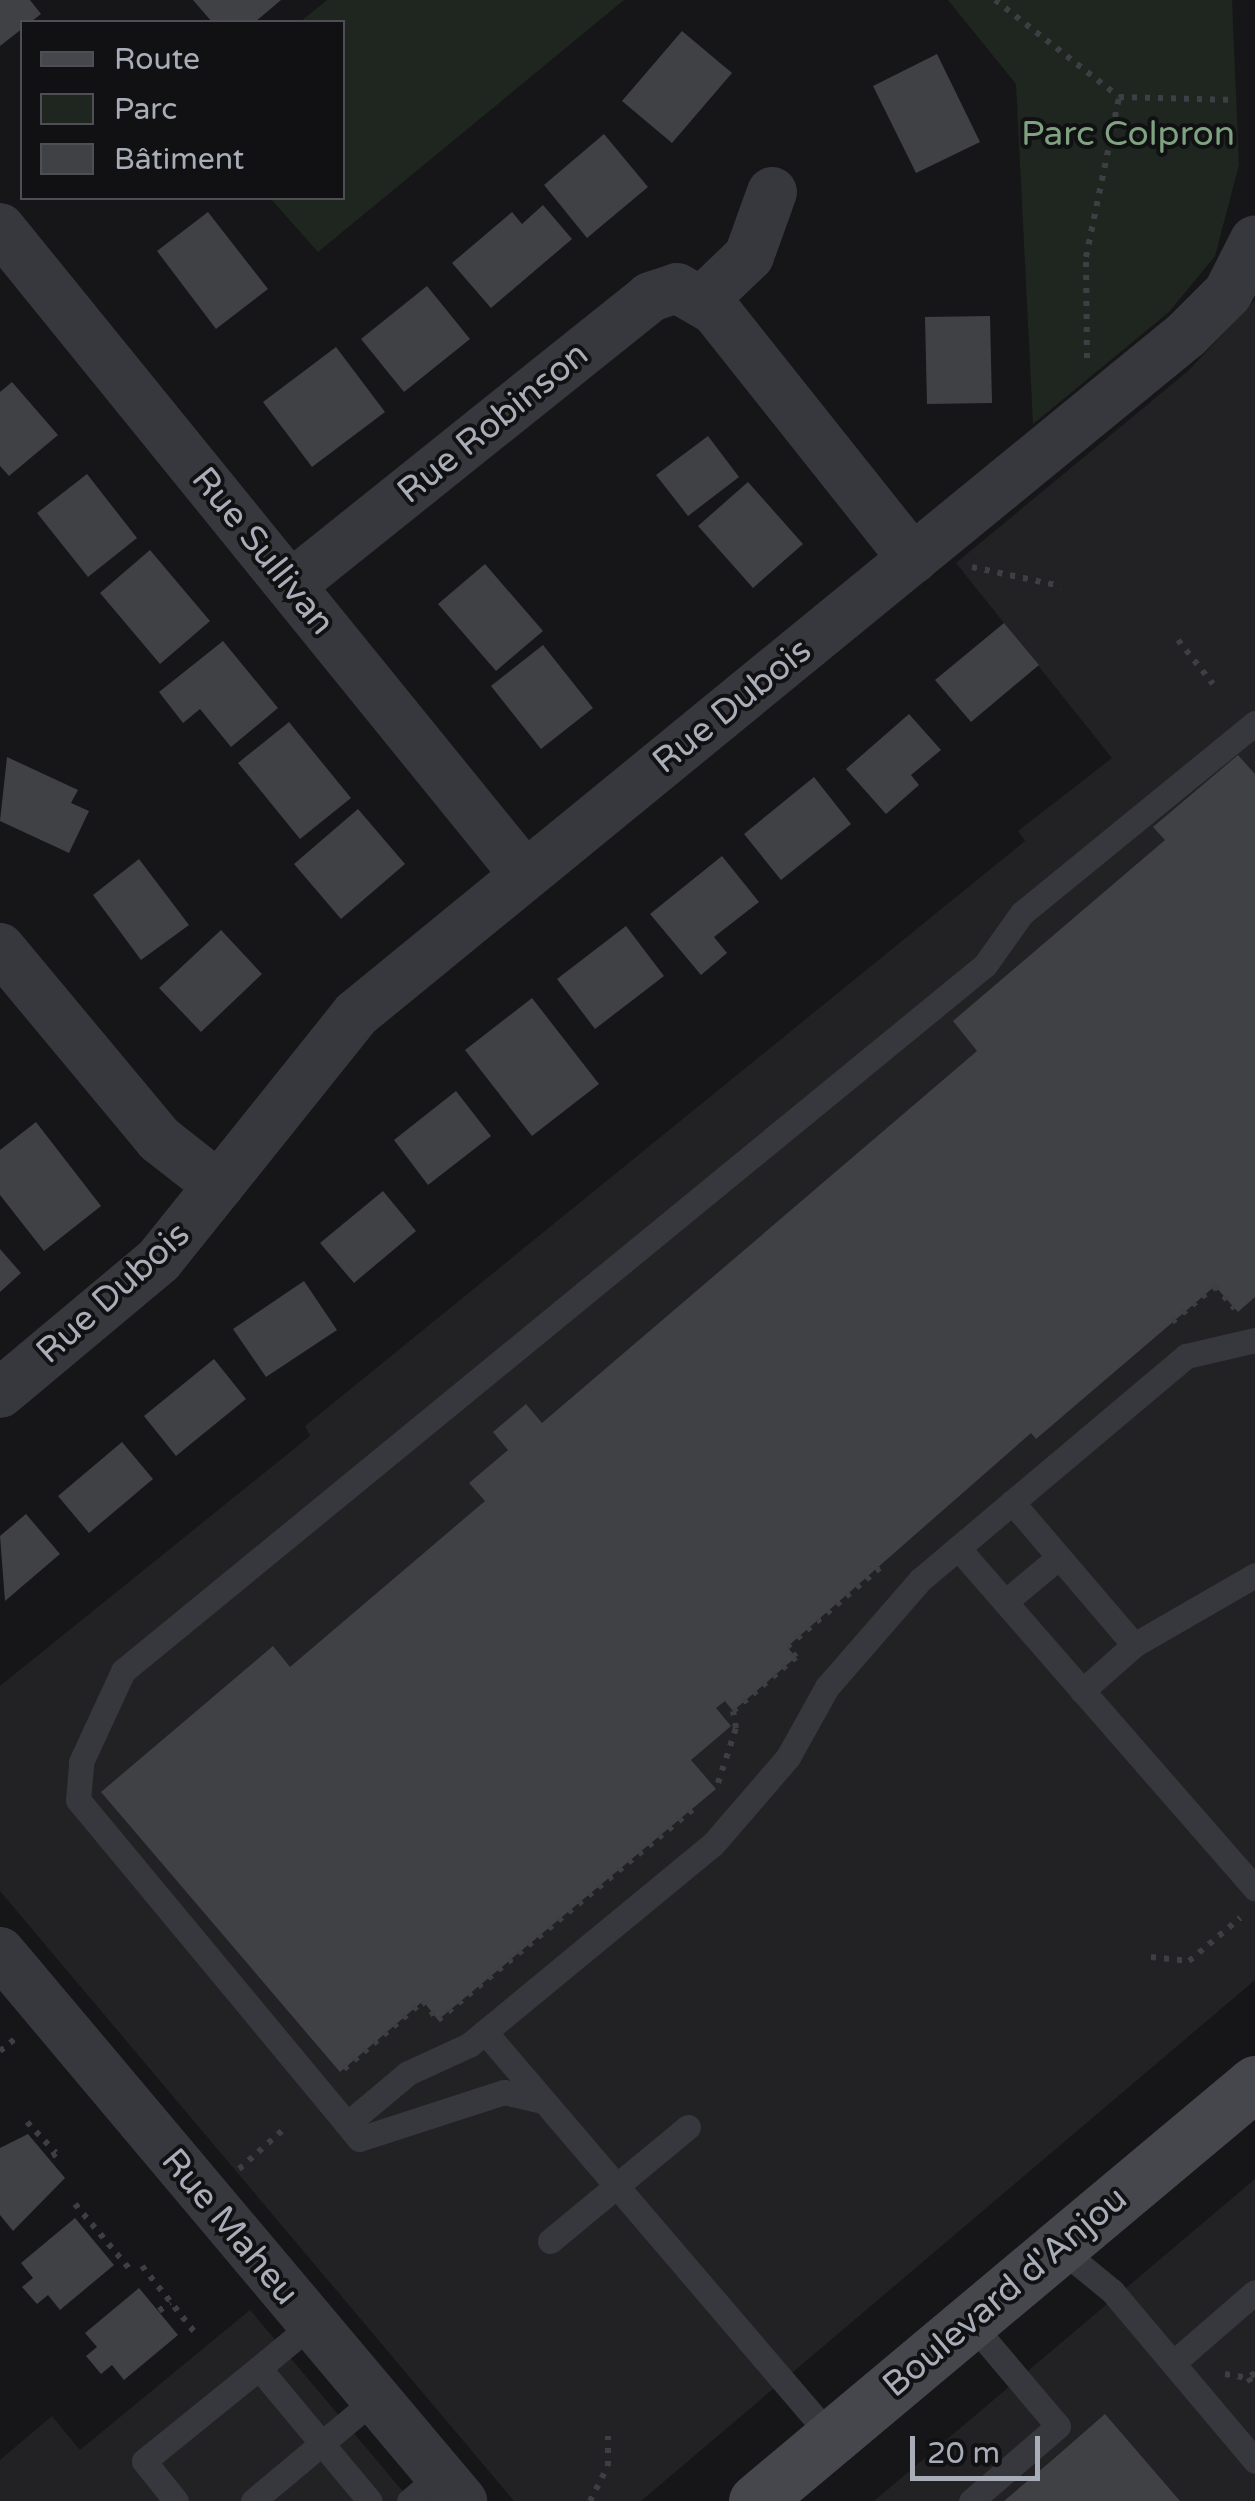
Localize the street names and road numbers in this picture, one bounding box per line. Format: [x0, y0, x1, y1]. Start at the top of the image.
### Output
street label: Rue Robinson [389, 333, 597, 513]
street label: Rue Sullivan [183, 459, 343, 643]
street label: Rue Dubois [644, 629, 820, 783]
street label: Rue Dubois [28, 1213, 198, 1373]
street label: Rue Maheu [153, 2140, 307, 2314]
street label: Boulevard d'Anjou [874, 2178, 1136, 2406]

